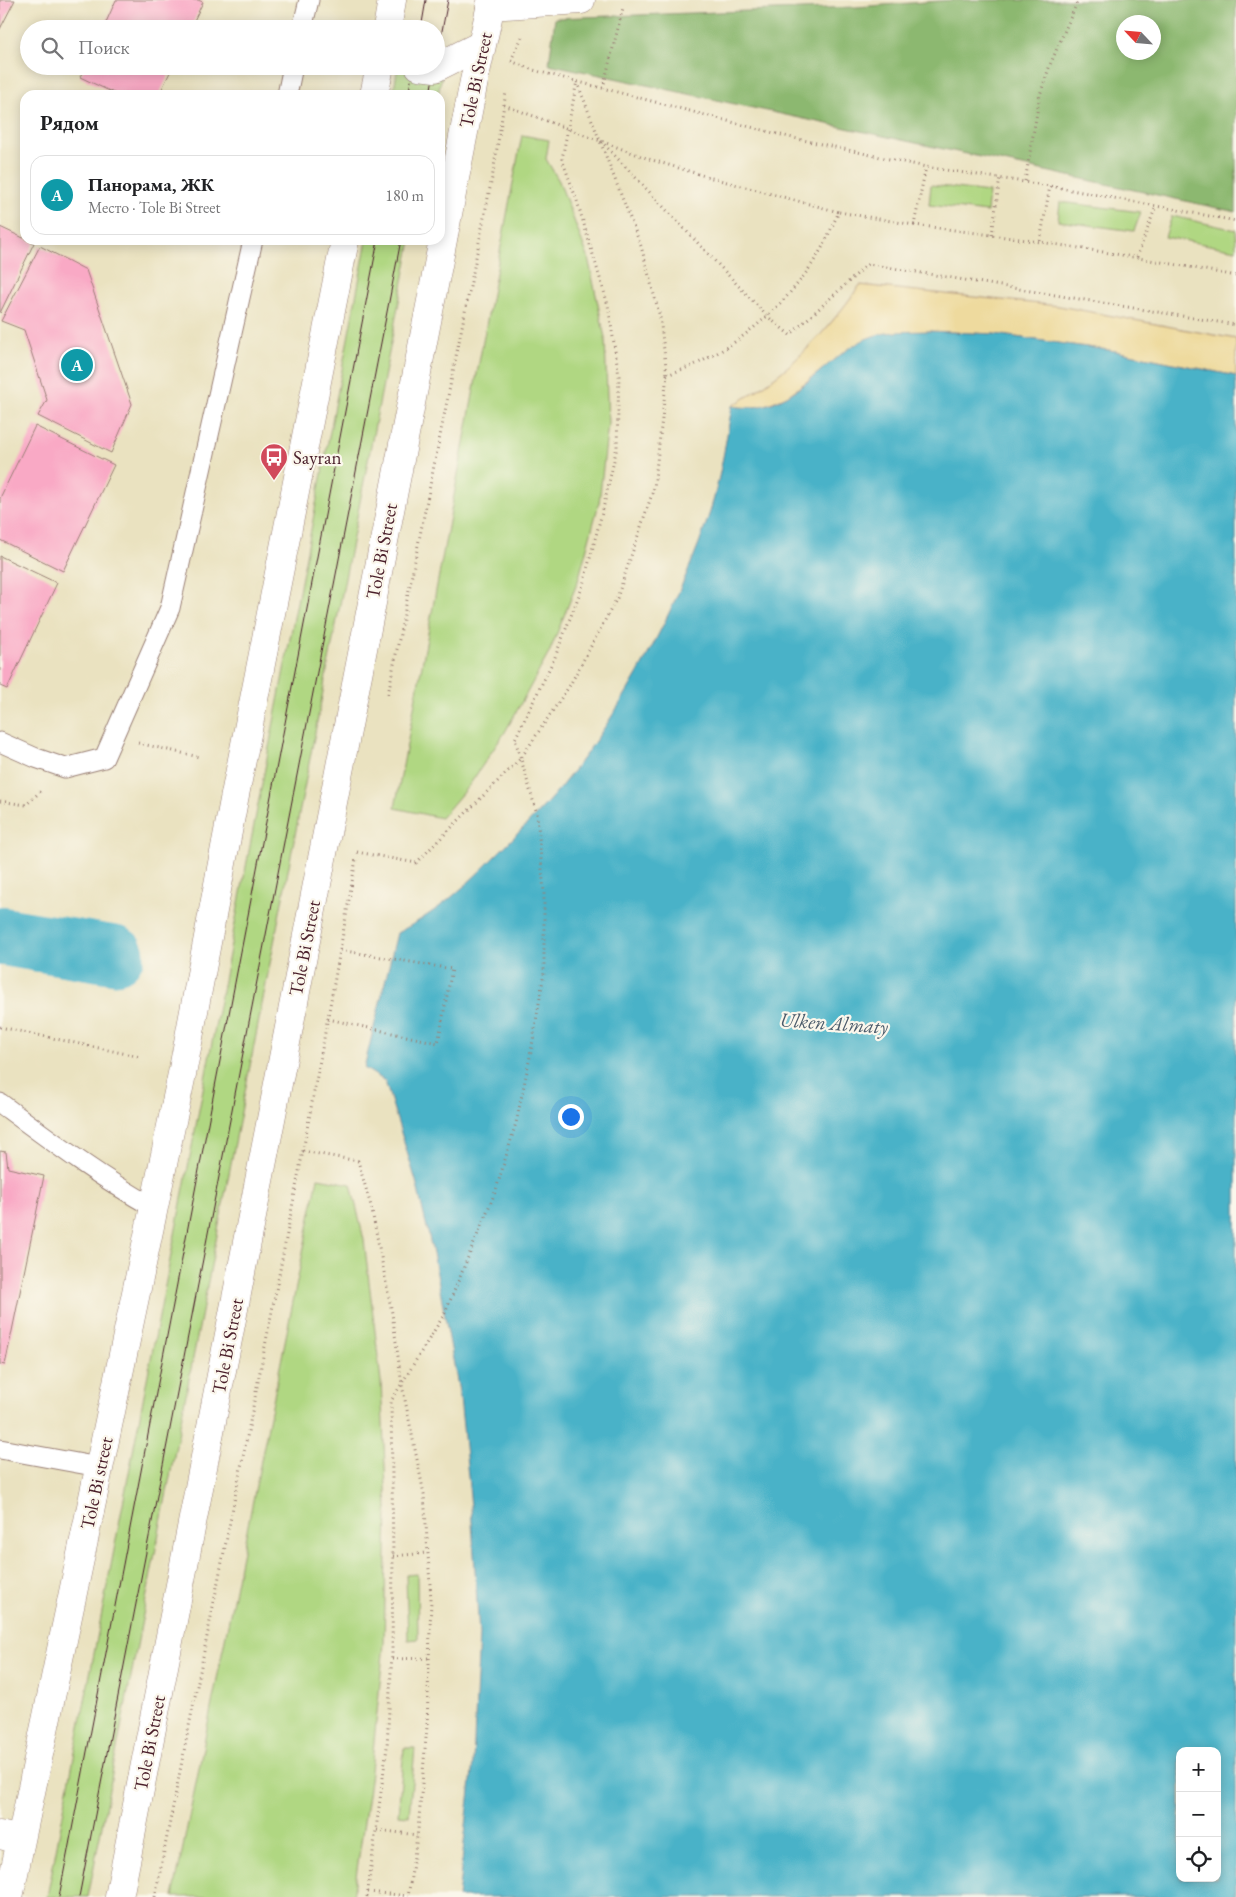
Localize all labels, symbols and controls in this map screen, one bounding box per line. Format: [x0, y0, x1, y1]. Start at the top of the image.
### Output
north arrow [1116, 15, 1161, 60]
search box [20, 20, 445, 75]
street label: Tole Bi Street [453, 30, 498, 130]
icon: search [38, 34, 66, 62]
text: Поиск [78, 35, 130, 60]
text: Рядом [40, 109, 99, 136]
text: Панорама, ЖК [88, 172, 214, 197]
text: A [51, 185, 63, 206]
text: 180 m [385, 185, 424, 206]
text: Место · Tole Bi Street [88, 197, 220, 218]
pin: A [61, 346, 93, 384]
bus stop icon: Sayran [259, 442, 289, 481]
place label: Sayran [293, 445, 342, 470]
street label: Tole Bi Street [360, 501, 403, 601]
street label: Tole Bi Street [283, 898, 326, 998]
water label: Ulken Almaty [779, 1006, 889, 1040]
your location [558, 1104, 584, 1130]
street label: Tole Bi Street [206, 1296, 249, 1396]
street label: Tole Bi street [74, 1434, 119, 1532]
street label: Tole Bi Street [128, 1693, 171, 1793]
map controls [1176, 1747, 1221, 1882]
button: + [1176, 1747, 1221, 1792]
button: − [1176, 1792, 1221, 1837]
button: locate [1176, 1837, 1221, 1882]

